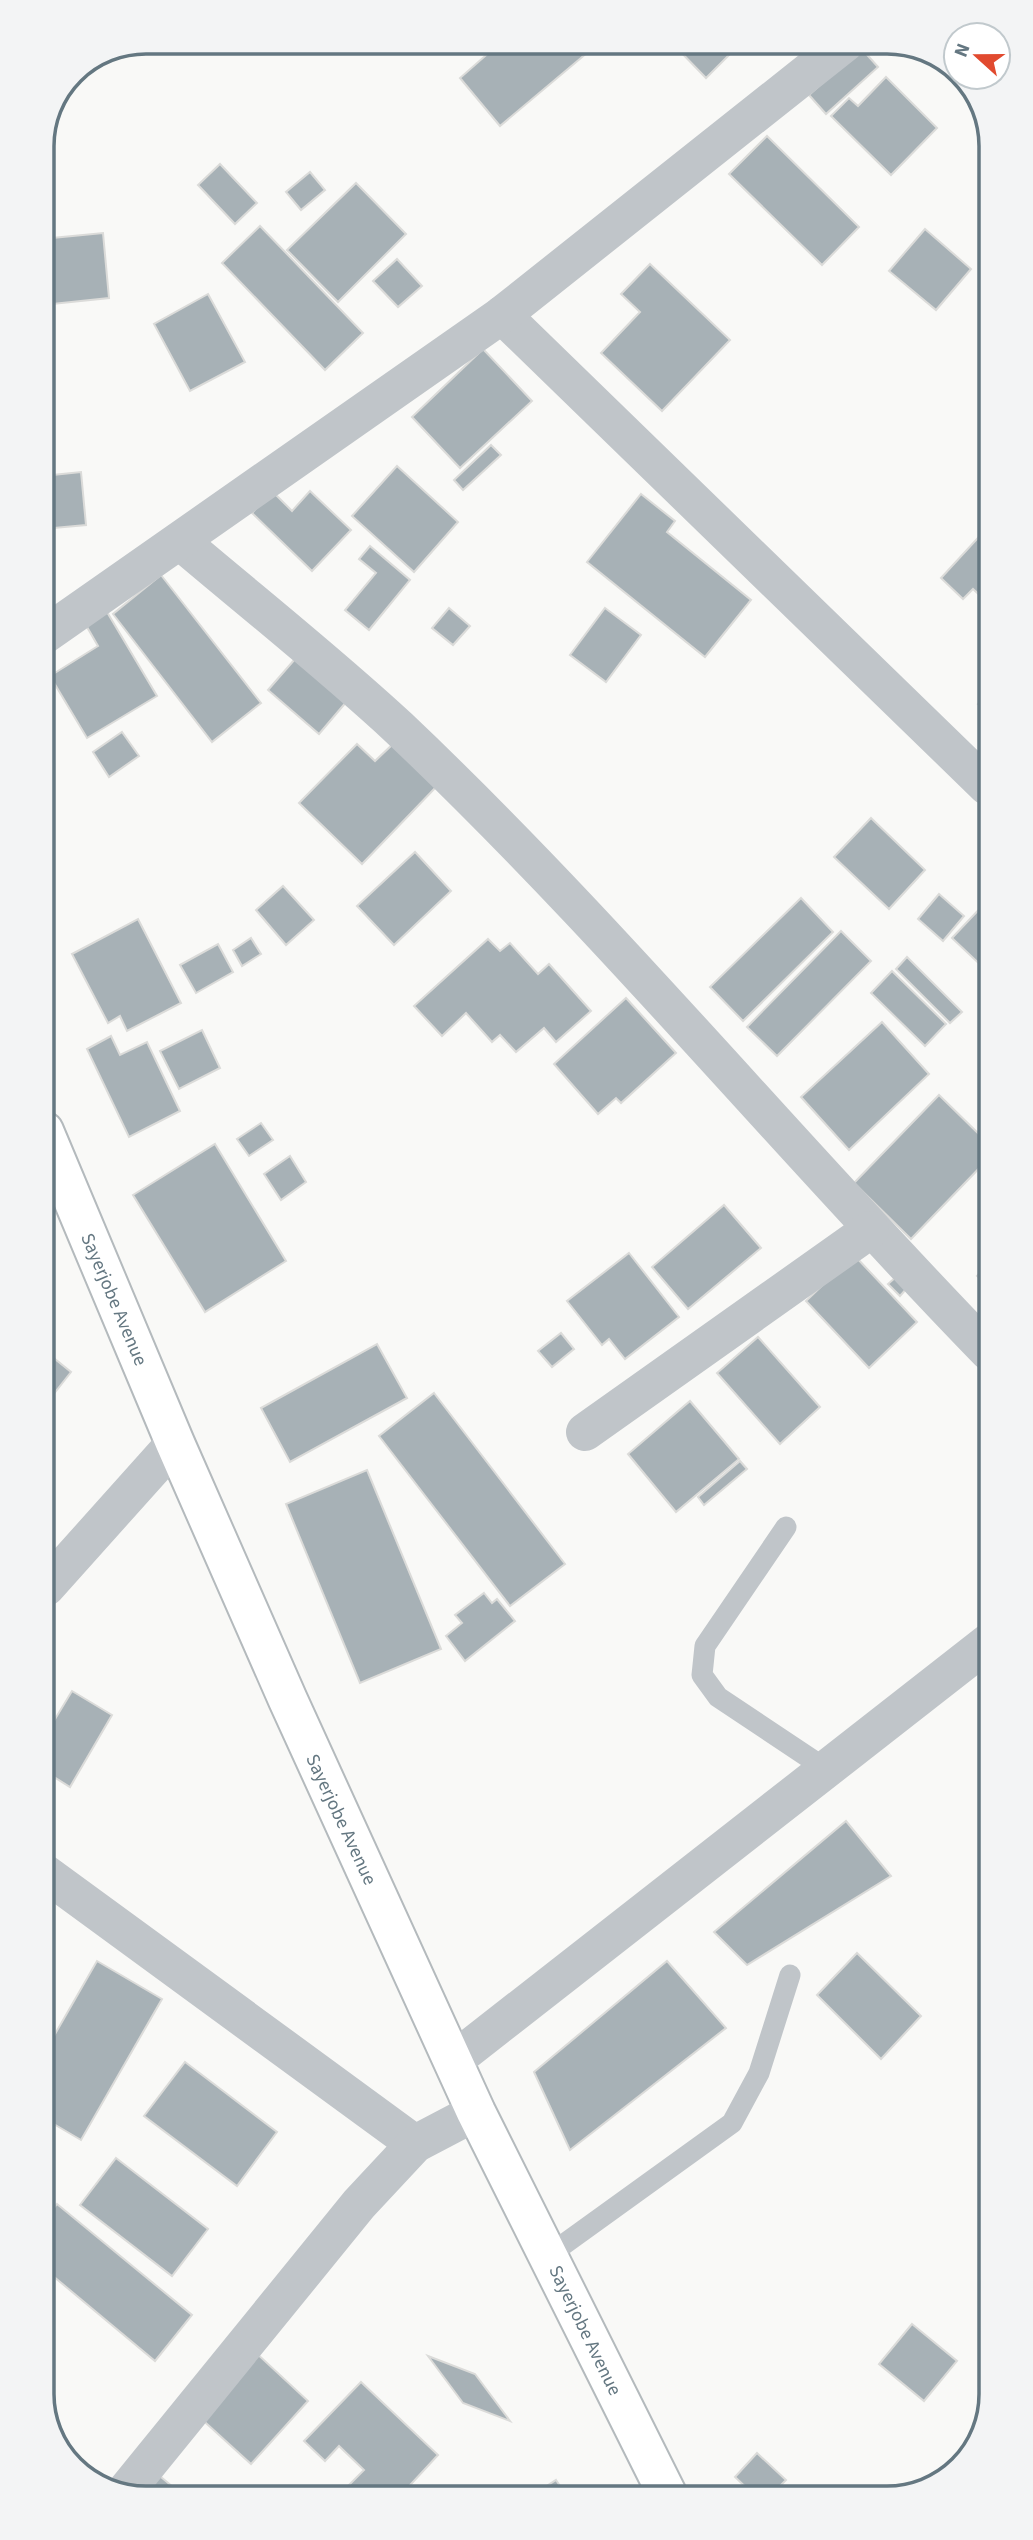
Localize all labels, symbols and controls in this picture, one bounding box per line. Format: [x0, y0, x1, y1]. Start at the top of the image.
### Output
north arrow [942, 21, 1012, 91]
text: N [948, 40, 977, 61]
street label: Sayerjobe Avenue [73, 1229, 154, 1370]
street label: Sayerjobe Avenue [298, 1750, 383, 1890]
street label: Sayerjobe Avenue [541, 2261, 628, 2400]

